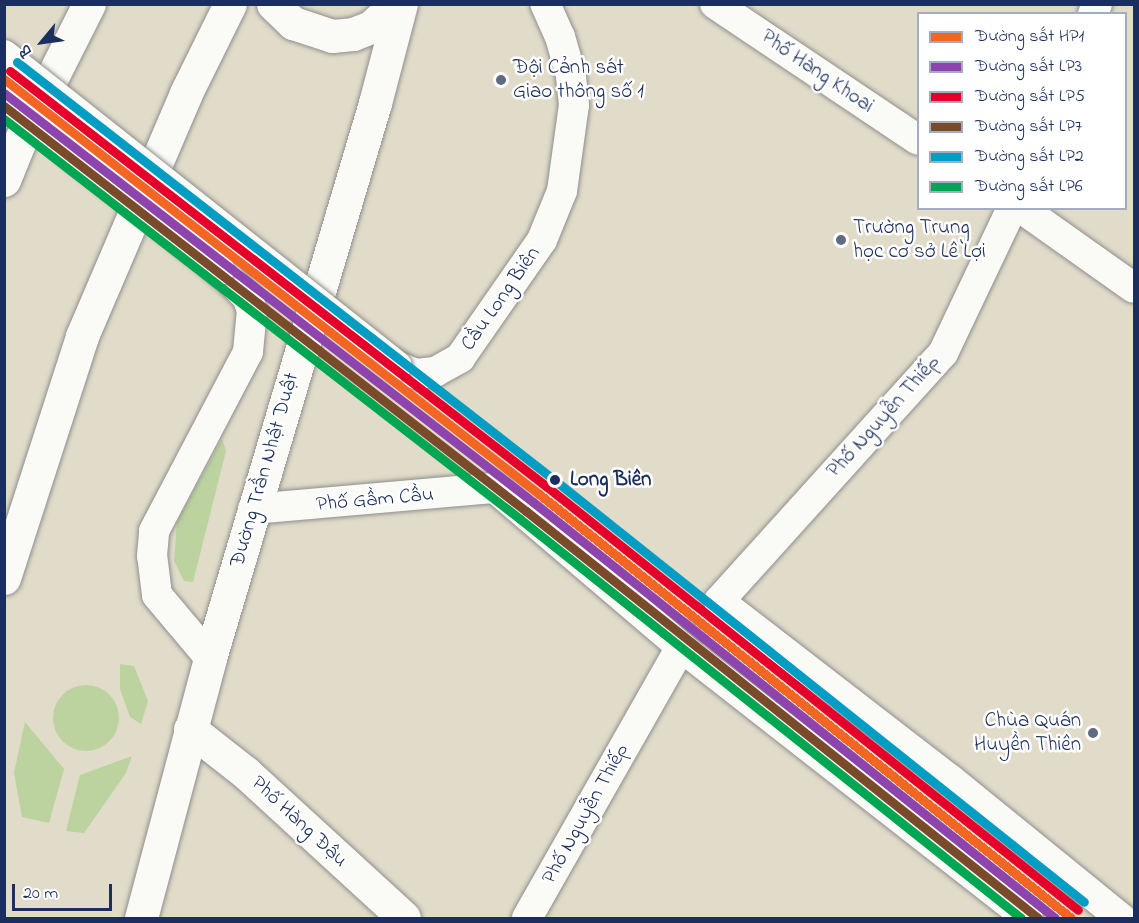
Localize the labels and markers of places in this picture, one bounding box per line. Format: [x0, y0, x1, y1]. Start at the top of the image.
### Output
place label: Đội Cảnh sát Giao thông số 1 [513, 55, 644, 105]
marker: Đội Cảnh sát Giao thông số 1 [494, 73, 508, 87]
place label: Trường Trung học cơ sở Lê Lợi [853, 215, 986, 265]
marker: Trường Trung học cơ sở Lê Lợi [834, 233, 848, 247]
place label: Long Biên [570, 467, 651, 493]
marker: Long Biên [545, 470, 565, 490]
place label: Chùa Quán Huyền Thiên [974, 708, 1081, 758]
marker: Chùa Quán Huyền Thiên [1086, 726, 1100, 740]

